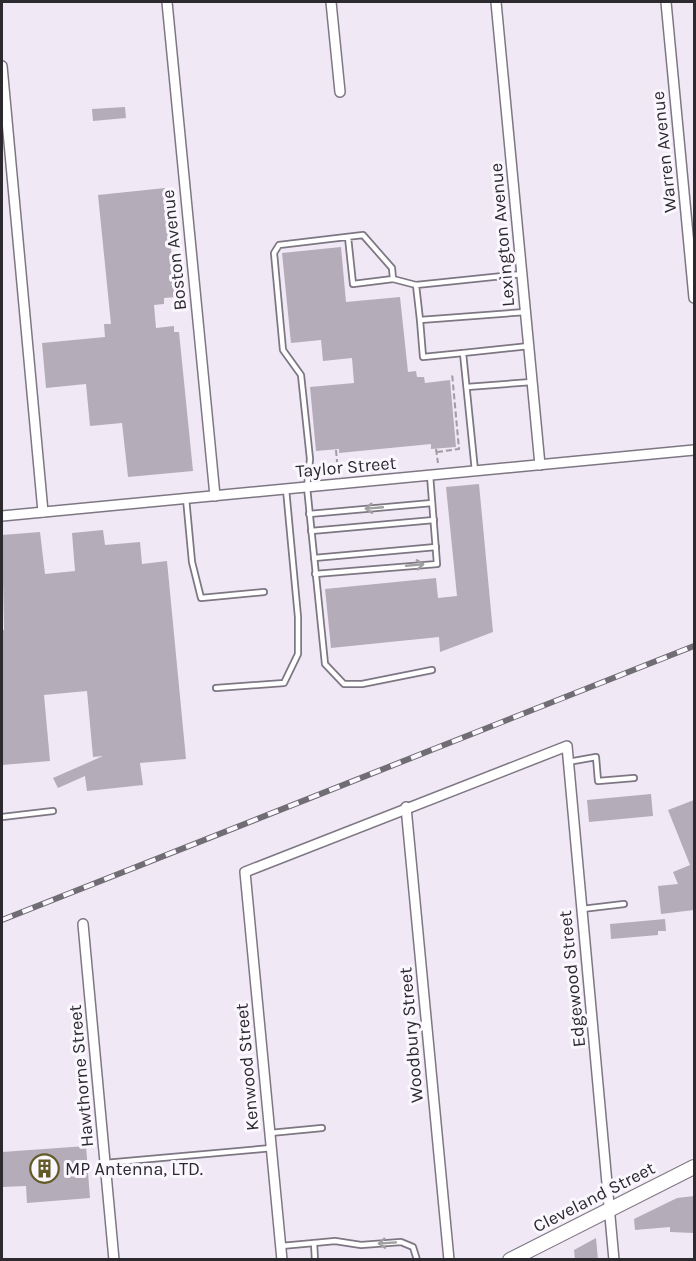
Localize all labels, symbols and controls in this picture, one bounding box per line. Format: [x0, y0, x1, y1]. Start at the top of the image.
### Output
street label: Warren Avenue [647, 90, 681, 214]
street label: Lexington Avenue [485, 162, 519, 308]
street label: Boston Avenue [157, 188, 191, 312]
street label: Taylor Street [295, 452, 397, 482]
one-way arrow [365, 503, 384, 514]
one-way arrow [405, 560, 425, 571]
street label: Edgewood Street [554, 909, 590, 1048]
street label: Woodbury Street [394, 966, 428, 1104]
street label: Kenwood Street [230, 1002, 264, 1132]
street label: Hawthorne Street [64, 1004, 98, 1148]
building icon: MP Antenna, LTD. [28, 1153, 60, 1185]
street label: Cleveland Street [529, 1157, 659, 1237]
place label: MP Antenna, LTD. [65, 1158, 203, 1180]
one-way arrow [378, 1238, 398, 1249]

